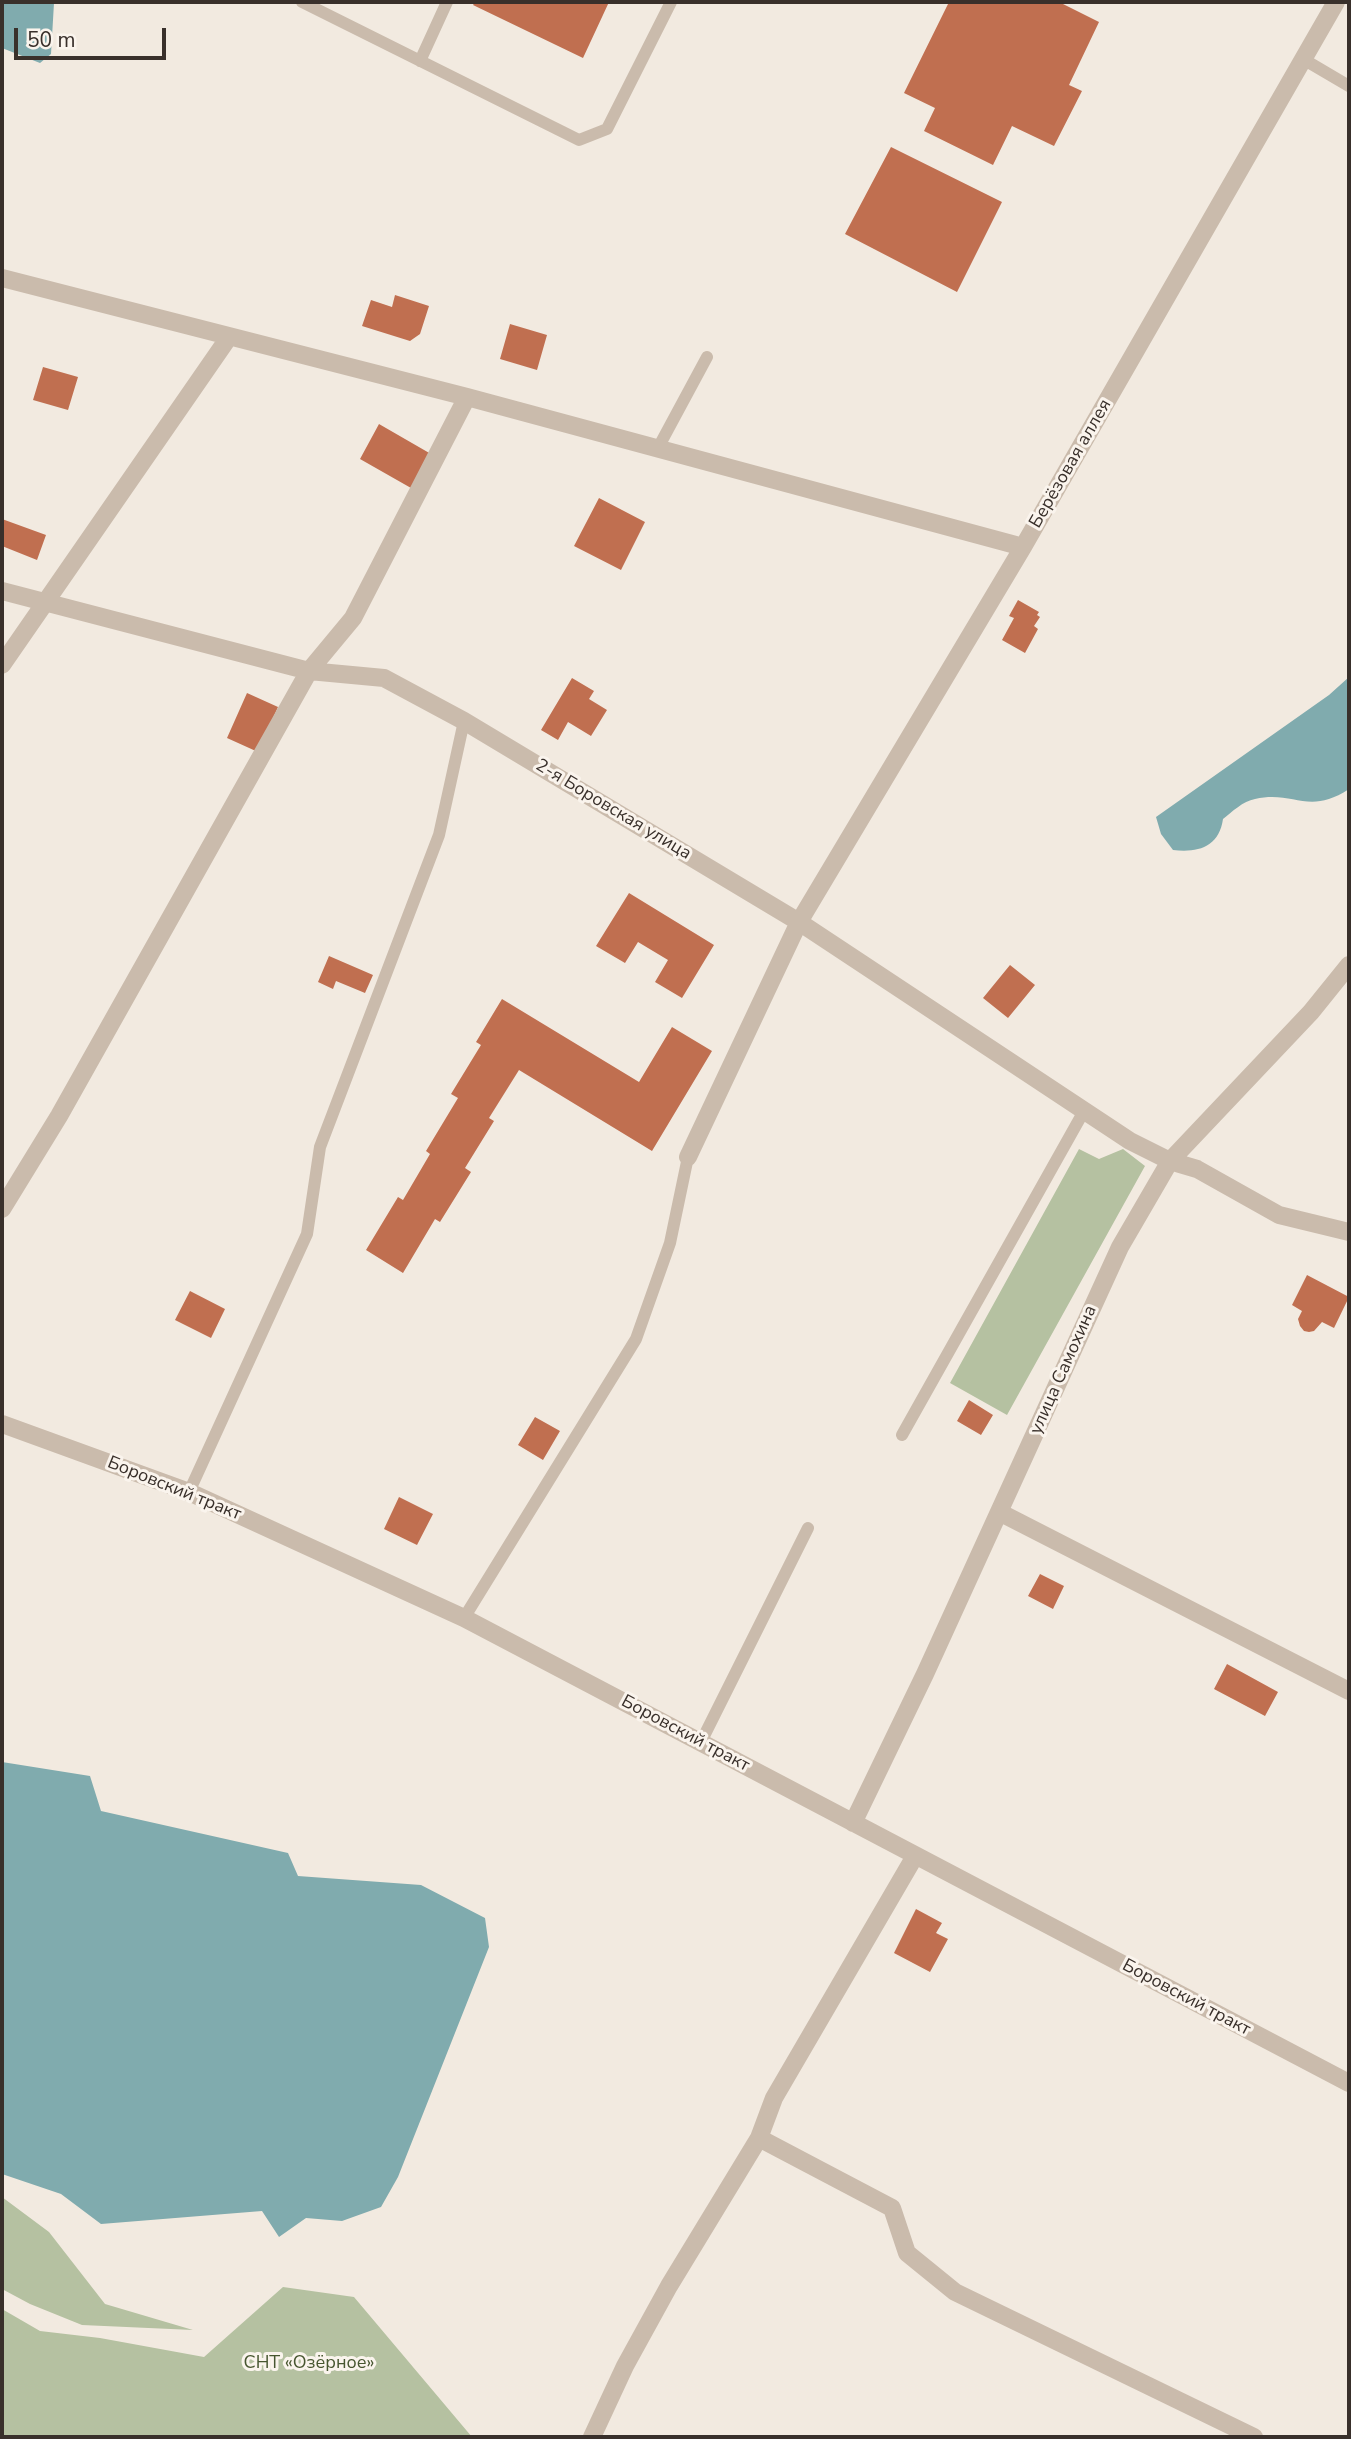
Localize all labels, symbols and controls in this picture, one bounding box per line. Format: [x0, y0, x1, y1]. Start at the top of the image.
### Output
scale bar [18, 14, 170, 58]
text: 50 m [27, 26, 76, 54]
street label: Берёзовая аллея [1025, 396, 1117, 532]
street label: 2-я Боровская улица [531, 755, 695, 865]
street label: улица Самохина [1026, 1302, 1102, 1438]
street label: Боровский тракт [104, 1452, 244, 1526]
street label: Боровский тракт [617, 1691, 753, 1777]
street label: Боровский тракт [1118, 1955, 1254, 2041]
park label: СНТ «Озёрное» [244, 2353, 374, 2375]

